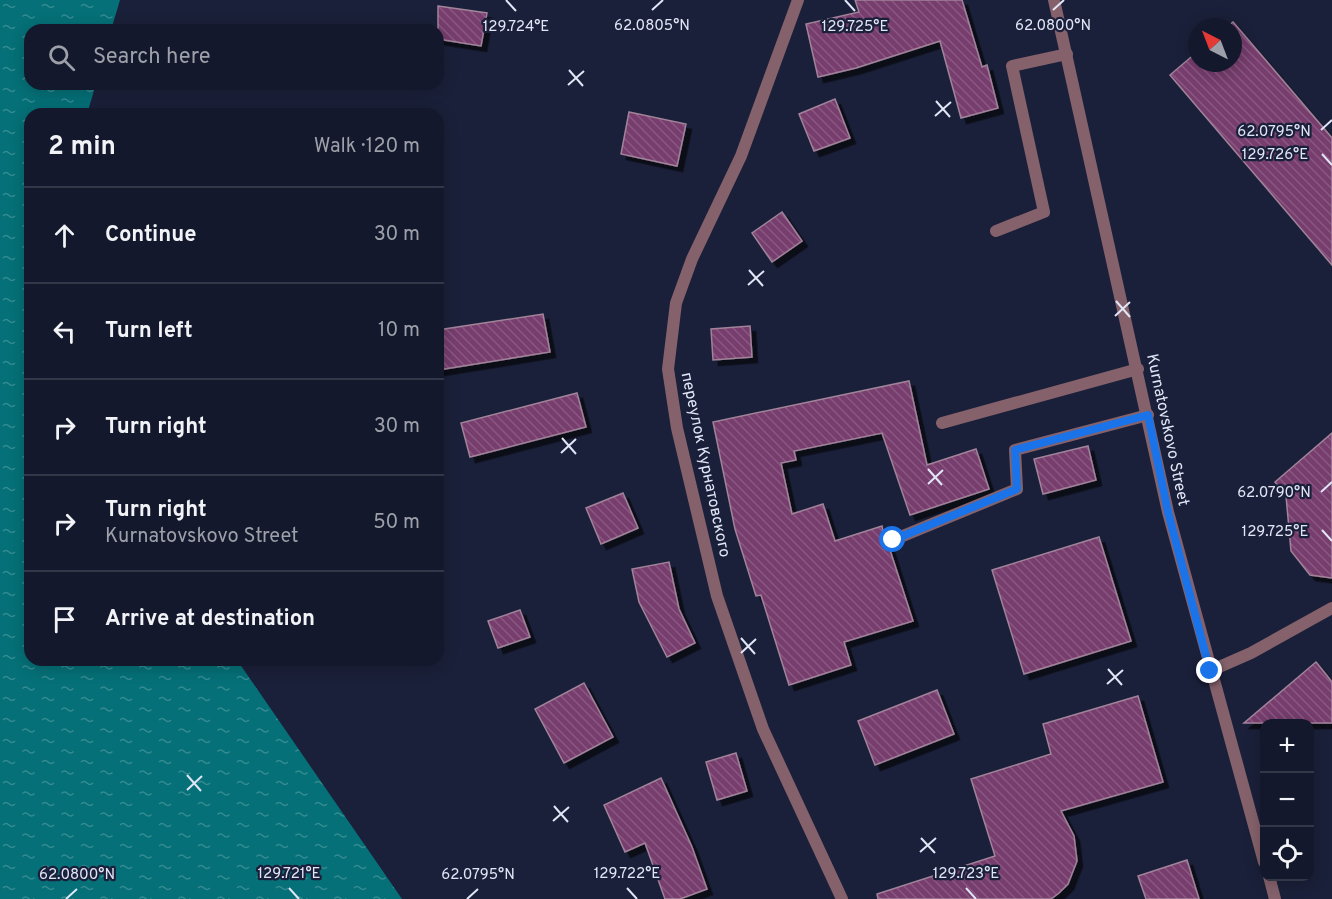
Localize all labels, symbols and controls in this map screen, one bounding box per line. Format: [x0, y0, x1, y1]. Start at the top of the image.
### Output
text: 62.0805°N [614, 17, 690, 36]
text: 62.0800°N [1015, 17, 1091, 36]
text: 129.724°E [483, 18, 549, 37]
text: 129.725°E [822, 18, 888, 37]
north arrow [1188, 18, 1242, 72]
search box [24, 24, 444, 90]
icon: search [45, 41, 78, 74]
text: Search here [93, 44, 211, 71]
text: 62.0795°N [1237, 123, 1311, 142]
text: 2 min [48, 131, 116, 164]
text: Walk · 120 m [314, 134, 420, 160]
text: 129.726°E [1242, 146, 1308, 165]
icon: ahead [48, 219, 81, 252]
text: Continue [105, 222, 196, 249]
text: 30 m [374, 222, 420, 248]
icon: left [48, 315, 81, 348]
text: Turn left [105, 318, 193, 345]
text: 10 m [378, 318, 420, 344]
street label: Kurnatovskovo Street [1141, 352, 1193, 508]
street label: переулок Курнатовского [676, 371, 734, 559]
icon: right [48, 411, 81, 444]
text: Turn right [105, 414, 207, 441]
text: 30 m [374, 414, 420, 440]
text: 62.0790°N [1237, 484, 1311, 503]
text: Turn right [105, 497, 207, 524]
icon: right [48, 507, 81, 540]
text: 50 m [373, 510, 420, 536]
text: 129.725°E [1242, 523, 1308, 542]
text: Kurnatovskovo Street [105, 524, 299, 550]
route start [879, 526, 905, 552]
icon: arrive [48, 603, 81, 636]
text: Arrive at destination [105, 606, 315, 633]
route end [1196, 657, 1222, 683]
map controls [1260, 719, 1314, 881]
button: + [1260, 719, 1314, 773]
button: − [1260, 773, 1314, 827]
button: locate [1260, 827, 1314, 881]
text: 129.721°E [257, 865, 321, 884]
text: 129.722°E [594, 865, 660, 884]
text: 129.723°E [933, 865, 999, 884]
text: 62.0800°N [39, 866, 115, 885]
text: 62.0795°N [441, 866, 515, 885]

